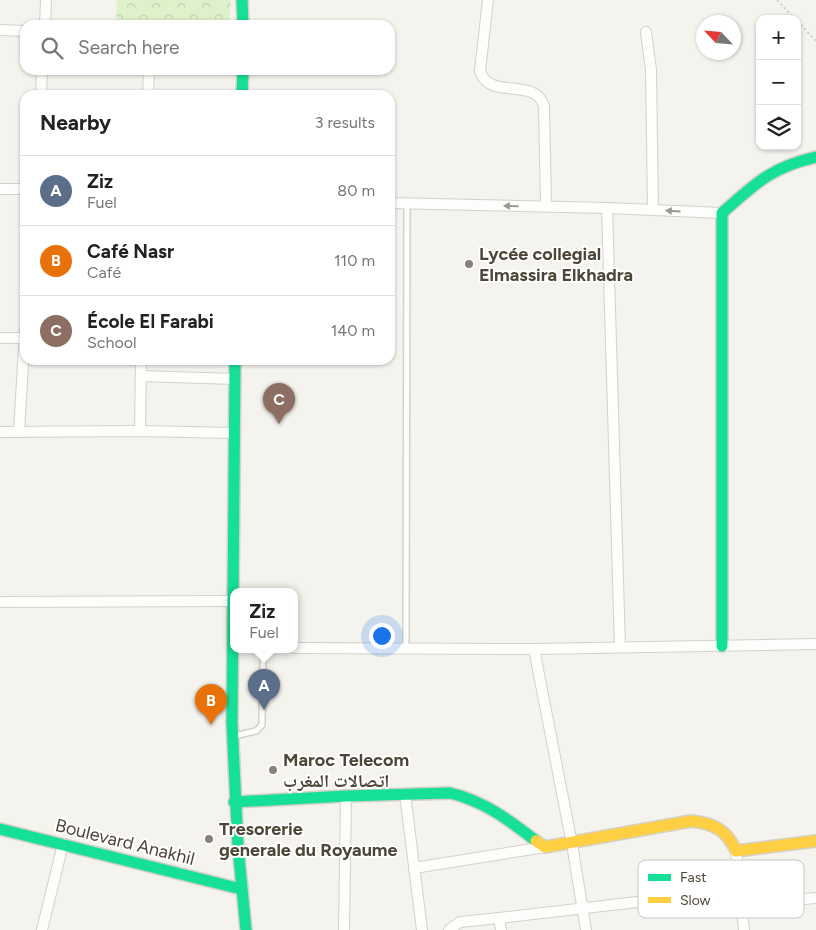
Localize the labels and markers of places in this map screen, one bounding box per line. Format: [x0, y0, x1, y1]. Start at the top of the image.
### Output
place label: Lycée collegial Elmassira Elkhadra [479, 243, 633, 286]
marker: Lycée collegial Elmassira Elkhadra [463, 258, 475, 270]
pin: C [263, 383, 295, 424]
pin: A [248, 669, 280, 710]
pin: B [195, 684, 227, 725]
place label: Maroc Telecom اتصالات المغرب [283, 749, 409, 792]
marker: Maroc Telecom اتصالات المغرب [267, 764, 279, 776]
place label: Tresorerie generale du Royaume [219, 818, 398, 861]
marker: Tresorerie generale du Royaume [203, 833, 215, 845]

